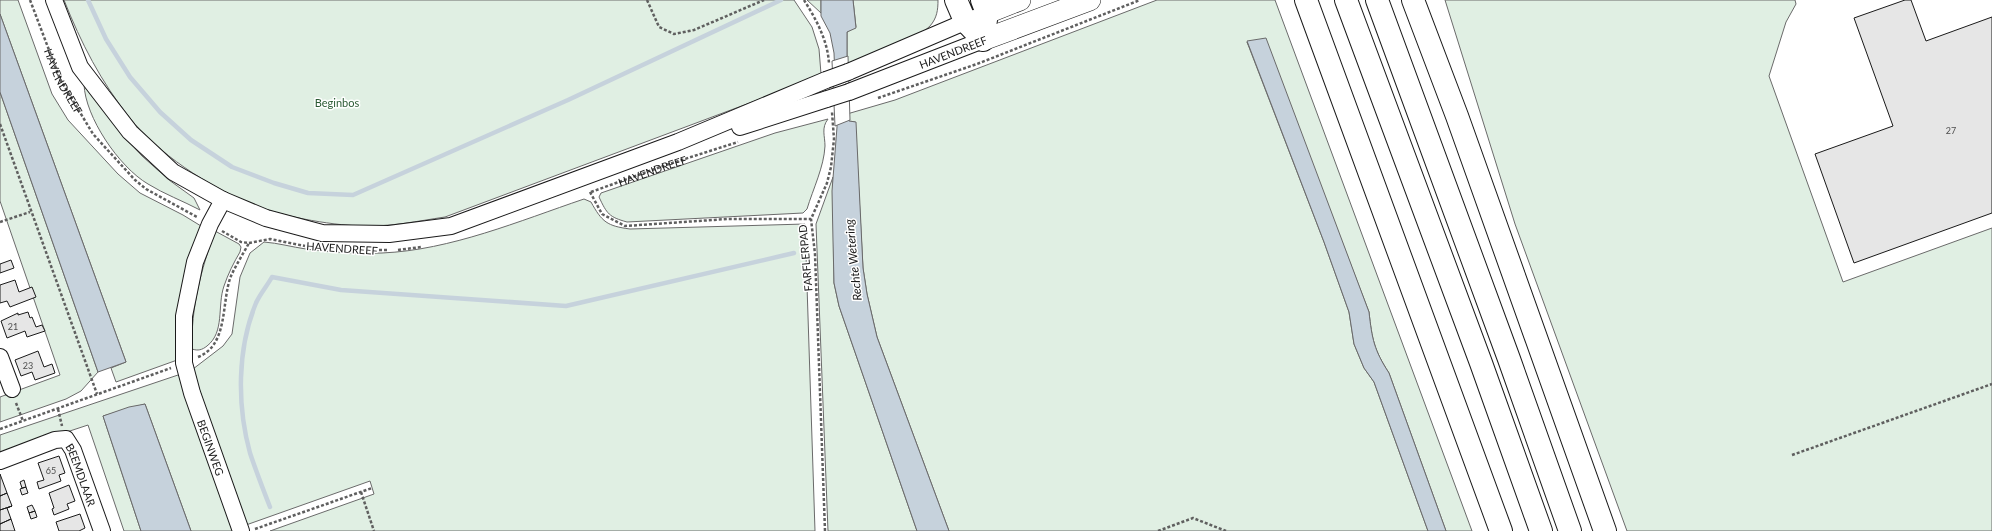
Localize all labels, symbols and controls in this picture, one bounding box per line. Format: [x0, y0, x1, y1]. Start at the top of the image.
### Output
street label: HAVENDREEF [917, 33, 989, 71]
street label: HAVENDREEF [42, 46, 86, 116]
park label: Beginbos [315, 96, 359, 109]
house number: 27 [1946, 125, 1956, 136]
street label: HAVENDREEF [616, 152, 688, 188]
water label: Rechte Wetering [841, 218, 865, 302]
street label: FARFLERPAD [796, 224, 814, 292]
street label: HAVENDREEF [306, 239, 378, 257]
house number: 21 [8, 321, 18, 332]
house number: 23 [23, 360, 33, 371]
street label: BEGINWEG [195, 418, 227, 477]
street label: BEEMDLAAR [64, 441, 99, 508]
house number: 65 [46, 465, 56, 476]

